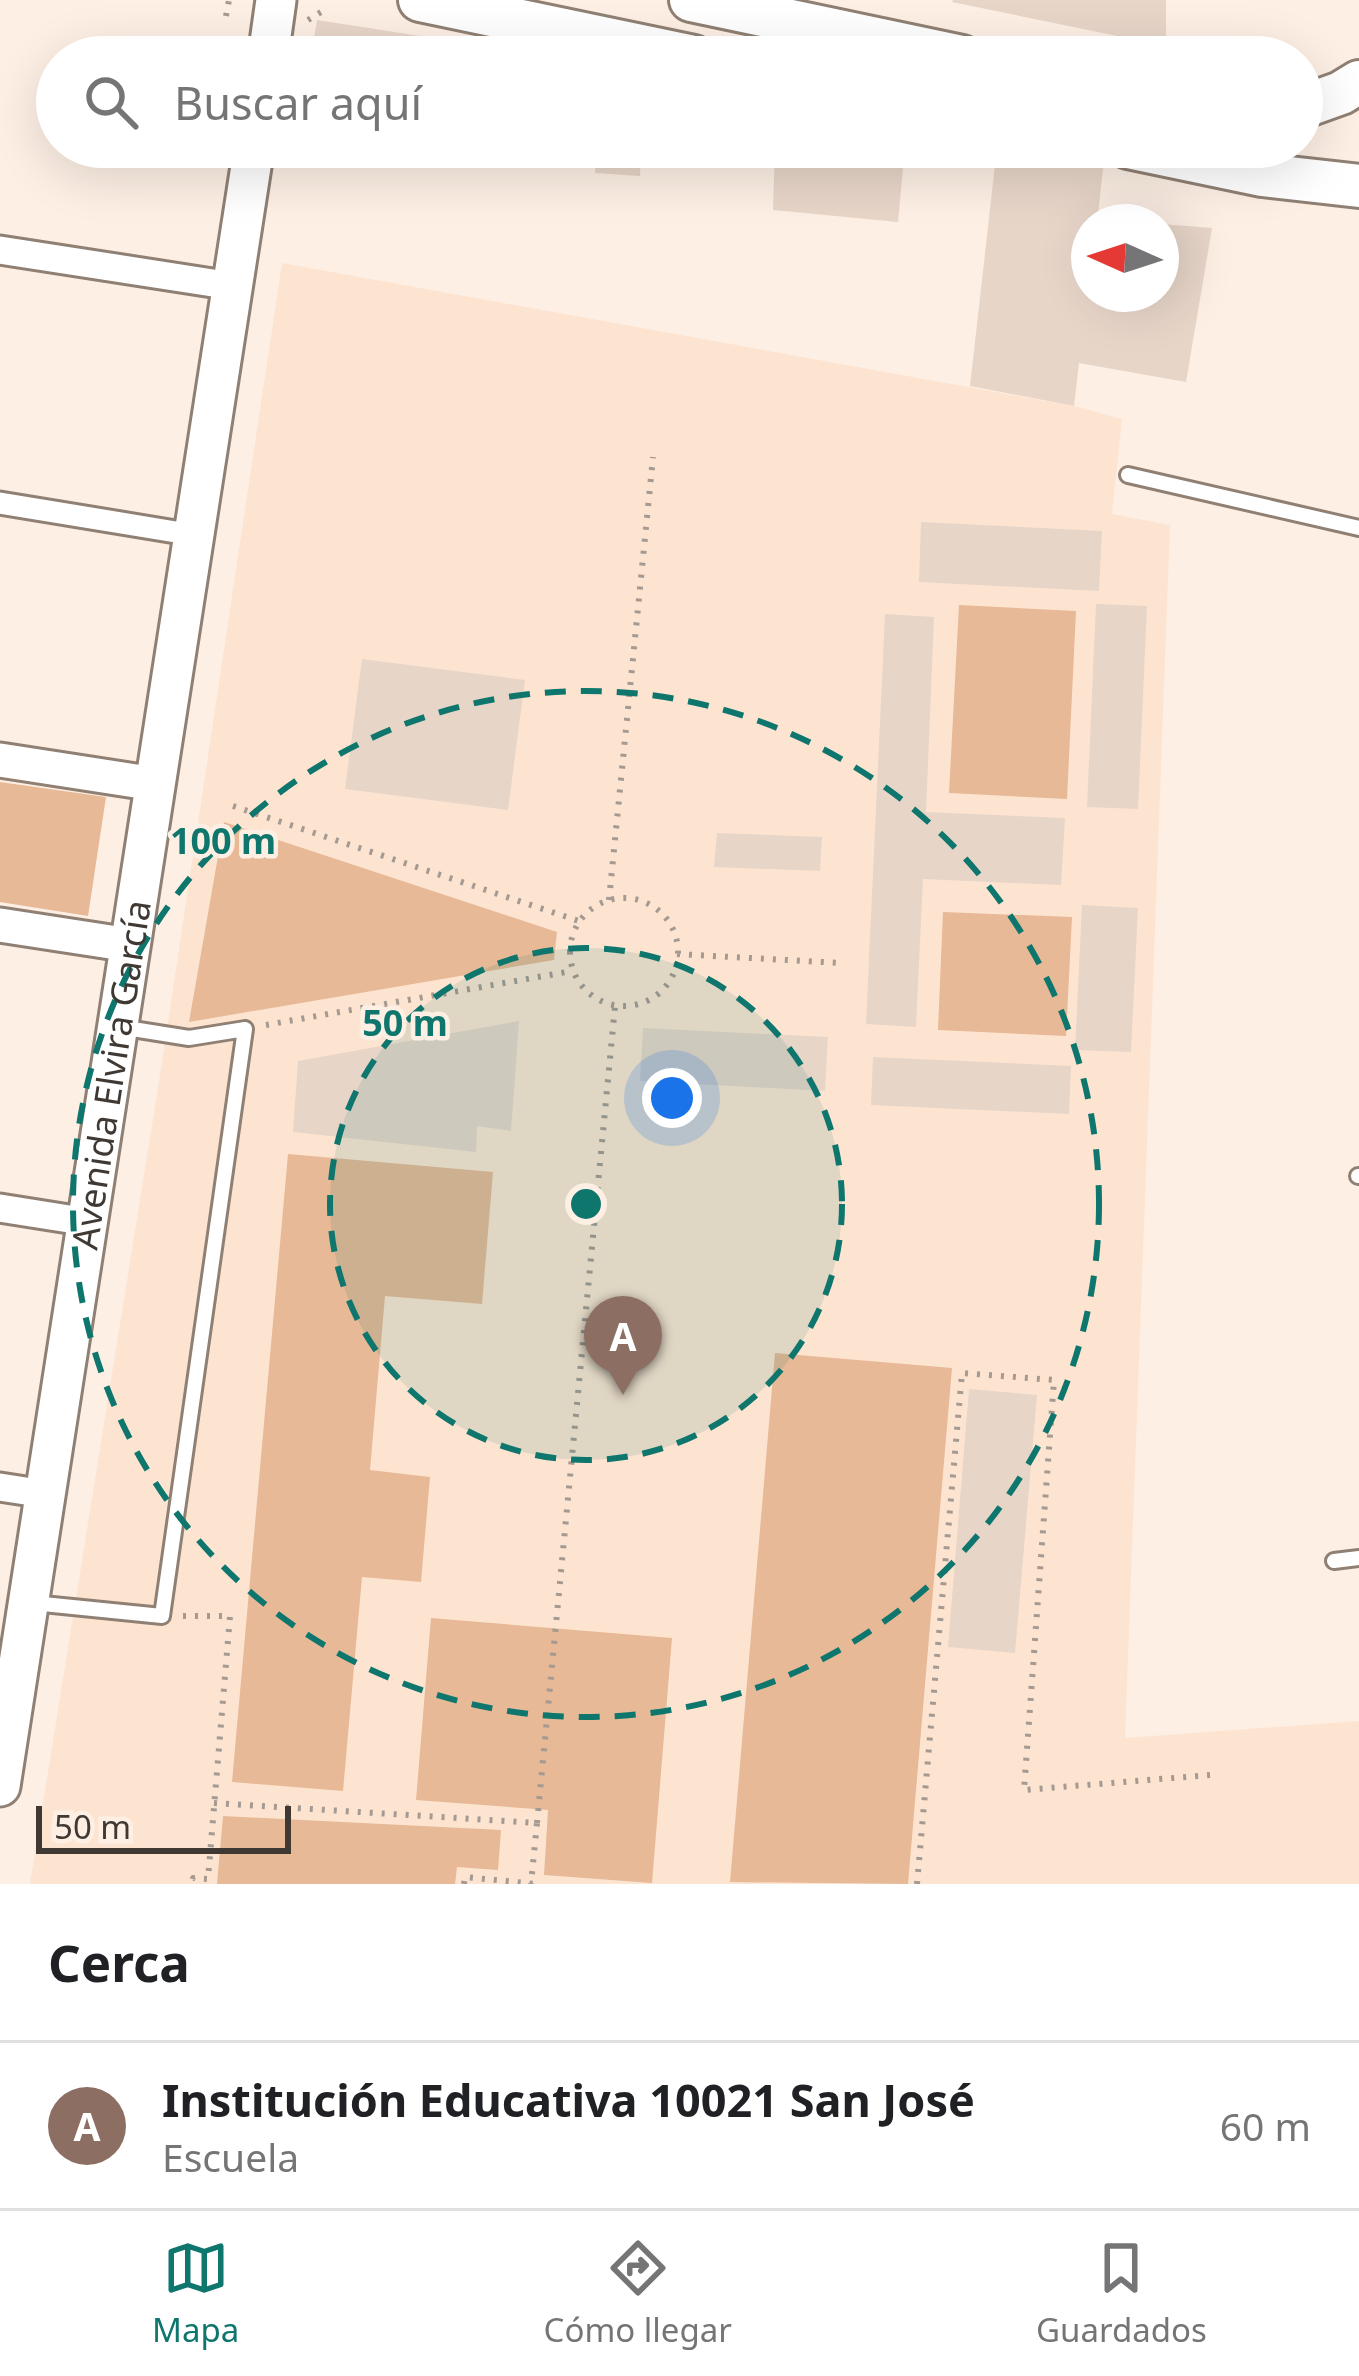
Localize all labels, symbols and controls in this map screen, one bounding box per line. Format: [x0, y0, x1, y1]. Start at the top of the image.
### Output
search box [36, 36, 1323, 168]
icon: search [78, 69, 144, 135]
text: Buscar aquí [174, 72, 422, 133]
north arrow [1071, 204, 1179, 312]
text: 100 m [170, 816, 276, 865]
street label: Avenida Elvira García [59, 896, 161, 1253]
text: 50 m [362, 998, 448, 1047]
your location [642, 1068, 702, 1128]
centre of rings [565, 1183, 607, 1225]
pin: A [584, 1296, 662, 1395]
scale bar [36, 1800, 291, 1853]
text: 50 m [54, 1804, 131, 1849]
text: Cerca [48, 1927, 190, 1997]
text: Institución Educativa 10021 San José [162, 2069, 975, 2130]
text: A [74, 2099, 101, 2152]
text: 60 m [1220, 2099, 1311, 2152]
text: Escuela [162, 2130, 299, 2183]
tab: Mapa [152, 2235, 239, 2352]
tab: Cómo llegar [544, 2235, 732, 2352]
tab: Guardados [1036, 2235, 1207, 2352]

